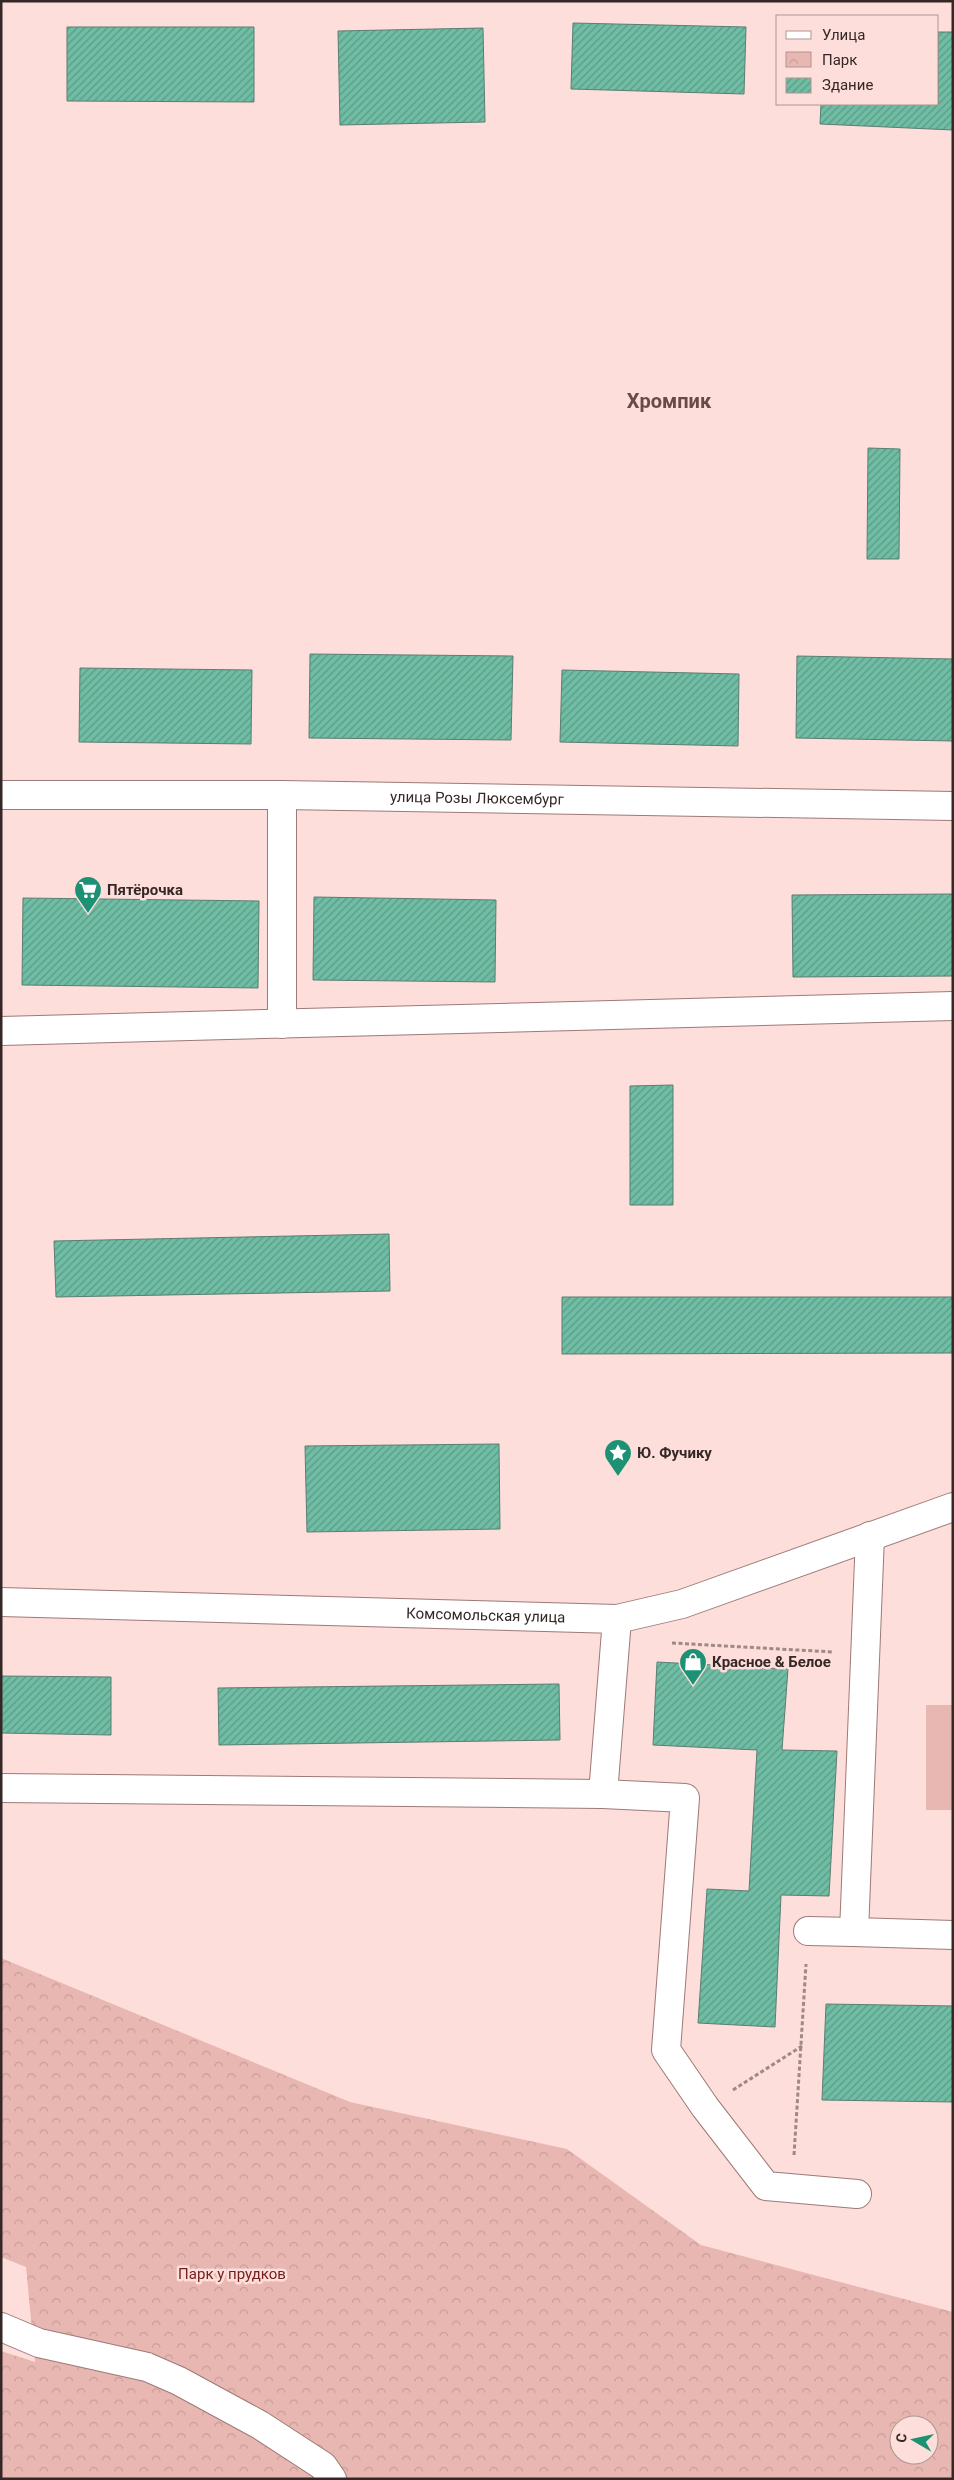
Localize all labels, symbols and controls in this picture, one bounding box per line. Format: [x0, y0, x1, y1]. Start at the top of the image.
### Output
legend [776, 15, 939, 105]
text: Улица [822, 26, 865, 44]
text: Парк [822, 51, 857, 69]
text: Здание [822, 76, 873, 94]
district label: Хромпик [627, 389, 712, 413]
street label: улица Розы Люксембург [390, 788, 565, 809]
supermarket icon: Пятёрочка [73, 875, 103, 914]
place label: Пятёрочка [107, 881, 183, 899]
place icon: Ю. Фучику [603, 1438, 633, 1477]
place label: Ю. Фучику [637, 1444, 712, 1462]
street label: Комсомольская улица [406, 1604, 566, 1627]
shop icon: Красное & Белое [678, 1647, 708, 1686]
place label: Красное & Белое [712, 1653, 831, 1671]
park label: Парк у прудков [178, 2265, 286, 2283]
north arrow [889, 2415, 939, 2465]
text: С [893, 2432, 910, 2444]

